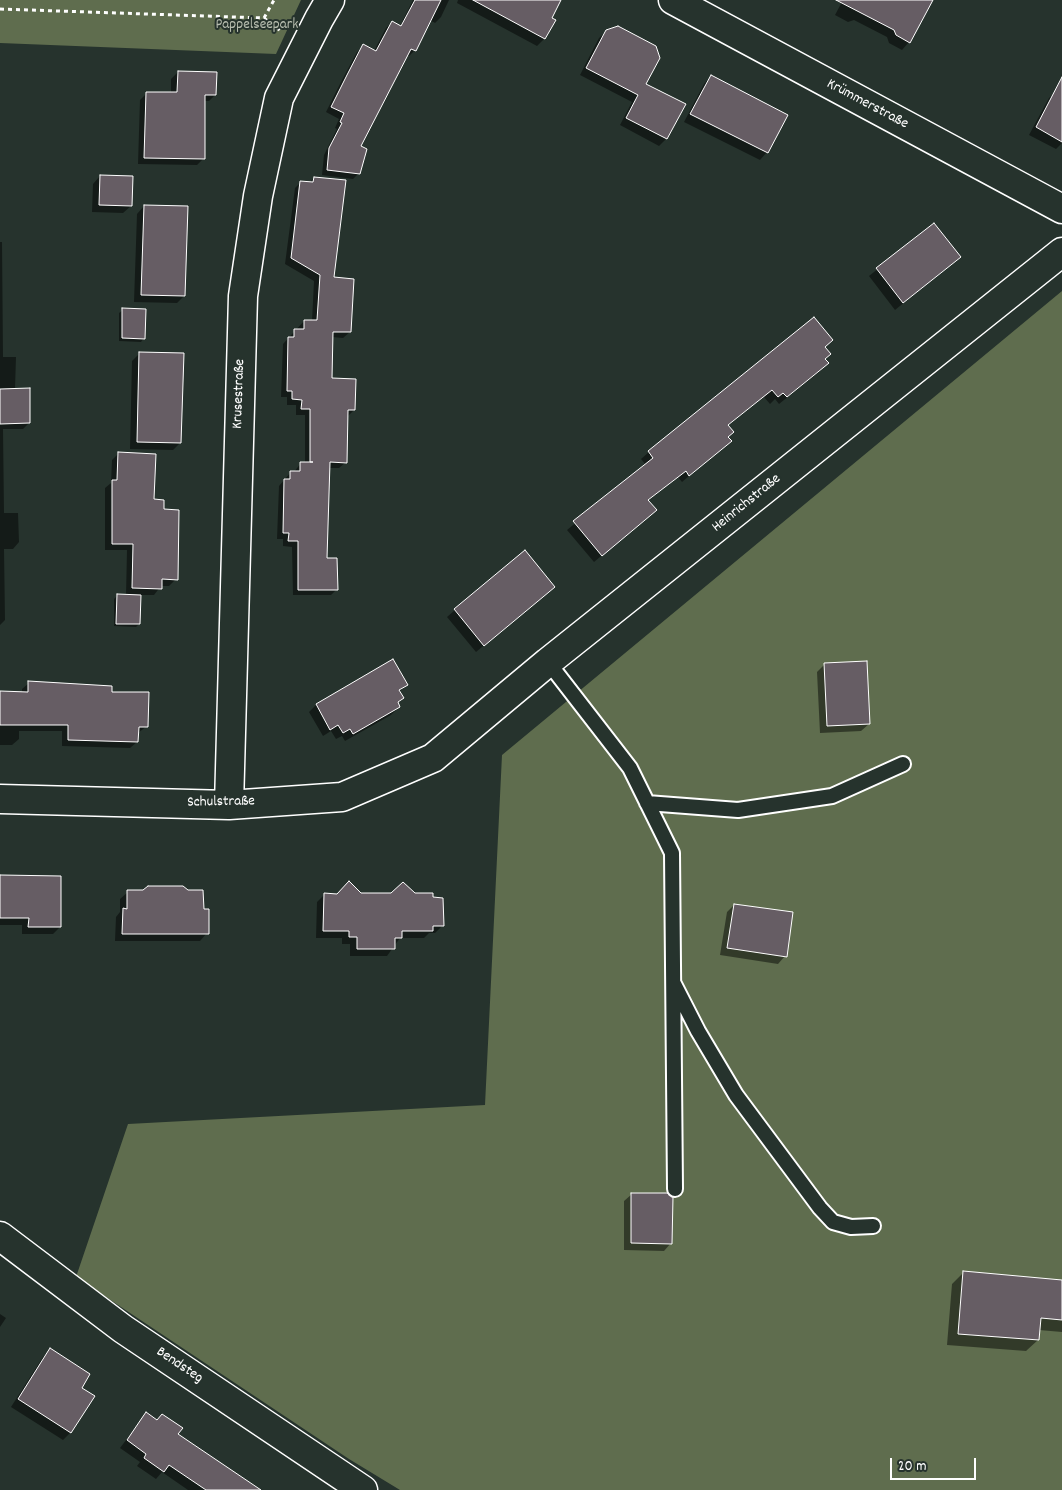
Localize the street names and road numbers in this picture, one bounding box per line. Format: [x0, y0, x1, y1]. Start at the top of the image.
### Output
street label: Krümmerstraße [823, 76, 911, 134]
street label: Krusestraße [230, 359, 250, 429]
street label: Heinrichstraße [709, 471, 785, 537]
street label: Schulstraße [187, 793, 255, 813]
street label: Bendsteg [152, 1344, 206, 1388]

